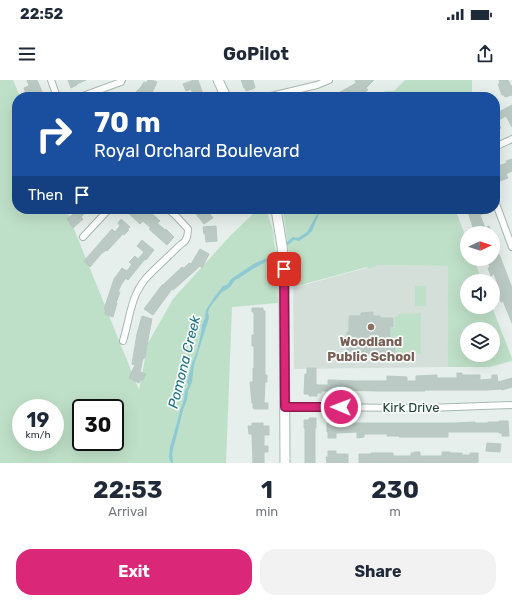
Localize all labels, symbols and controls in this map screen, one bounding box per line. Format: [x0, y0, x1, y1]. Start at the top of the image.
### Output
text: 22:52 [20, 5, 63, 23]
icon: menu [16, 43, 38, 65]
text: GoPilot [223, 43, 289, 65]
icon: share [474, 43, 496, 65]
text: 70 m [94, 106, 161, 139]
icon: right [28, 108, 80, 160]
text: Royal Orchard Boulevard [94, 140, 300, 162]
icon: arrive [71, 184, 93, 206]
text: Then [28, 186, 63, 204]
north arrow [460, 226, 500, 266]
map controls [460, 226, 500, 362]
pin [267, 252, 301, 286]
icon: arrive [273, 258, 295, 280]
button: sound [460, 274, 500, 314]
water label: Pomona Creek [165, 313, 204, 410]
marker: Woodland Public School [366, 322, 376, 332]
button: layers [460, 322, 500, 362]
place label: Woodland Public School [327, 334, 415, 364]
position arrow [320, 386, 362, 428]
speed limit sign: 30 [72, 399, 124, 451]
street label: Kirk Drive [383, 400, 439, 415]
text: 19 [27, 408, 49, 432]
text: km/h [26, 429, 50, 441]
text: 22:53 [93, 476, 163, 504]
text: 1 [261, 476, 273, 504]
text: 230 [371, 476, 419, 504]
text: Arrival [108, 504, 147, 519]
text: min [256, 504, 278, 519]
text: m [389, 504, 401, 519]
button: Exit [16, 549, 252, 595]
button: Share [260, 549, 496, 595]

